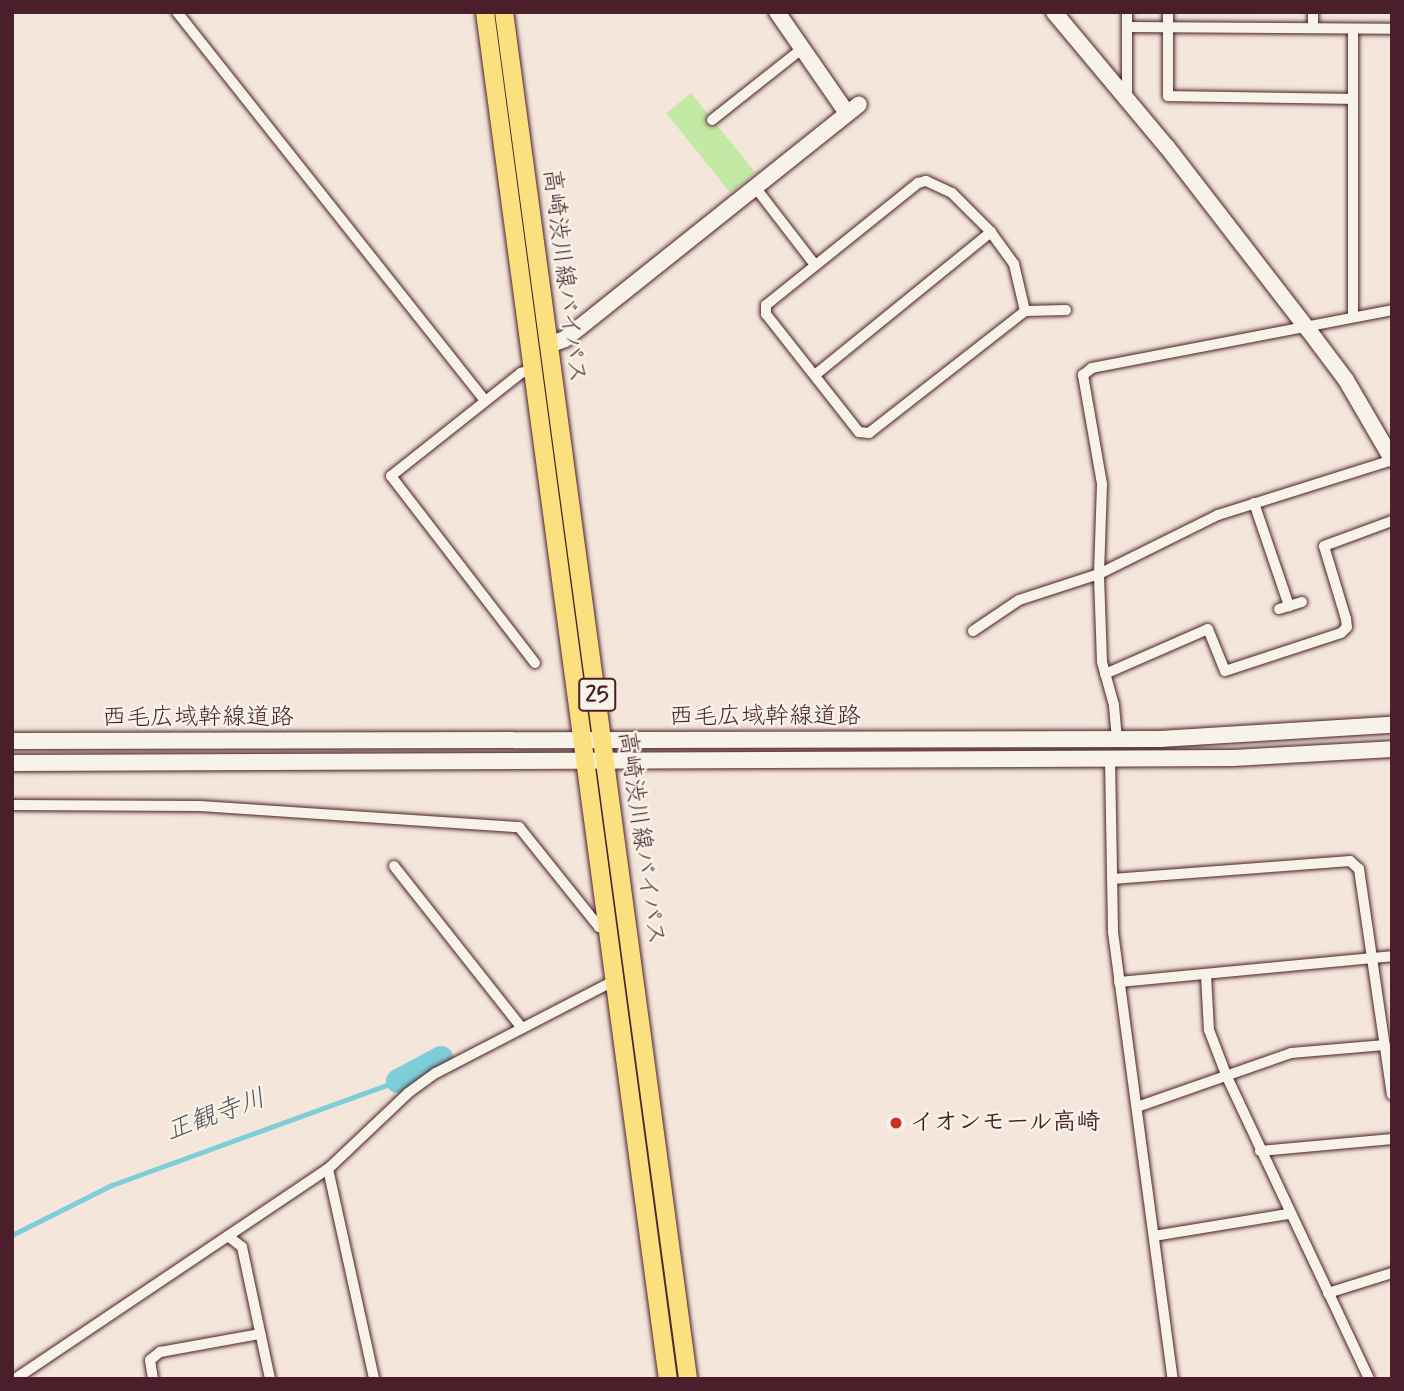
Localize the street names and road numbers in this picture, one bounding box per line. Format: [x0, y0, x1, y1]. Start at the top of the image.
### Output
street label: 高崎渋川線バイパス [537, 167, 591, 385]
road number: 25 [578, 676, 616, 715]
street label: 西毛広域幹線道路 [669, 703, 861, 731]
street label: 西毛広域幹線道路 [102, 704, 294, 732]
street label: 高崎渋川線バイパス [612, 729, 670, 947]

